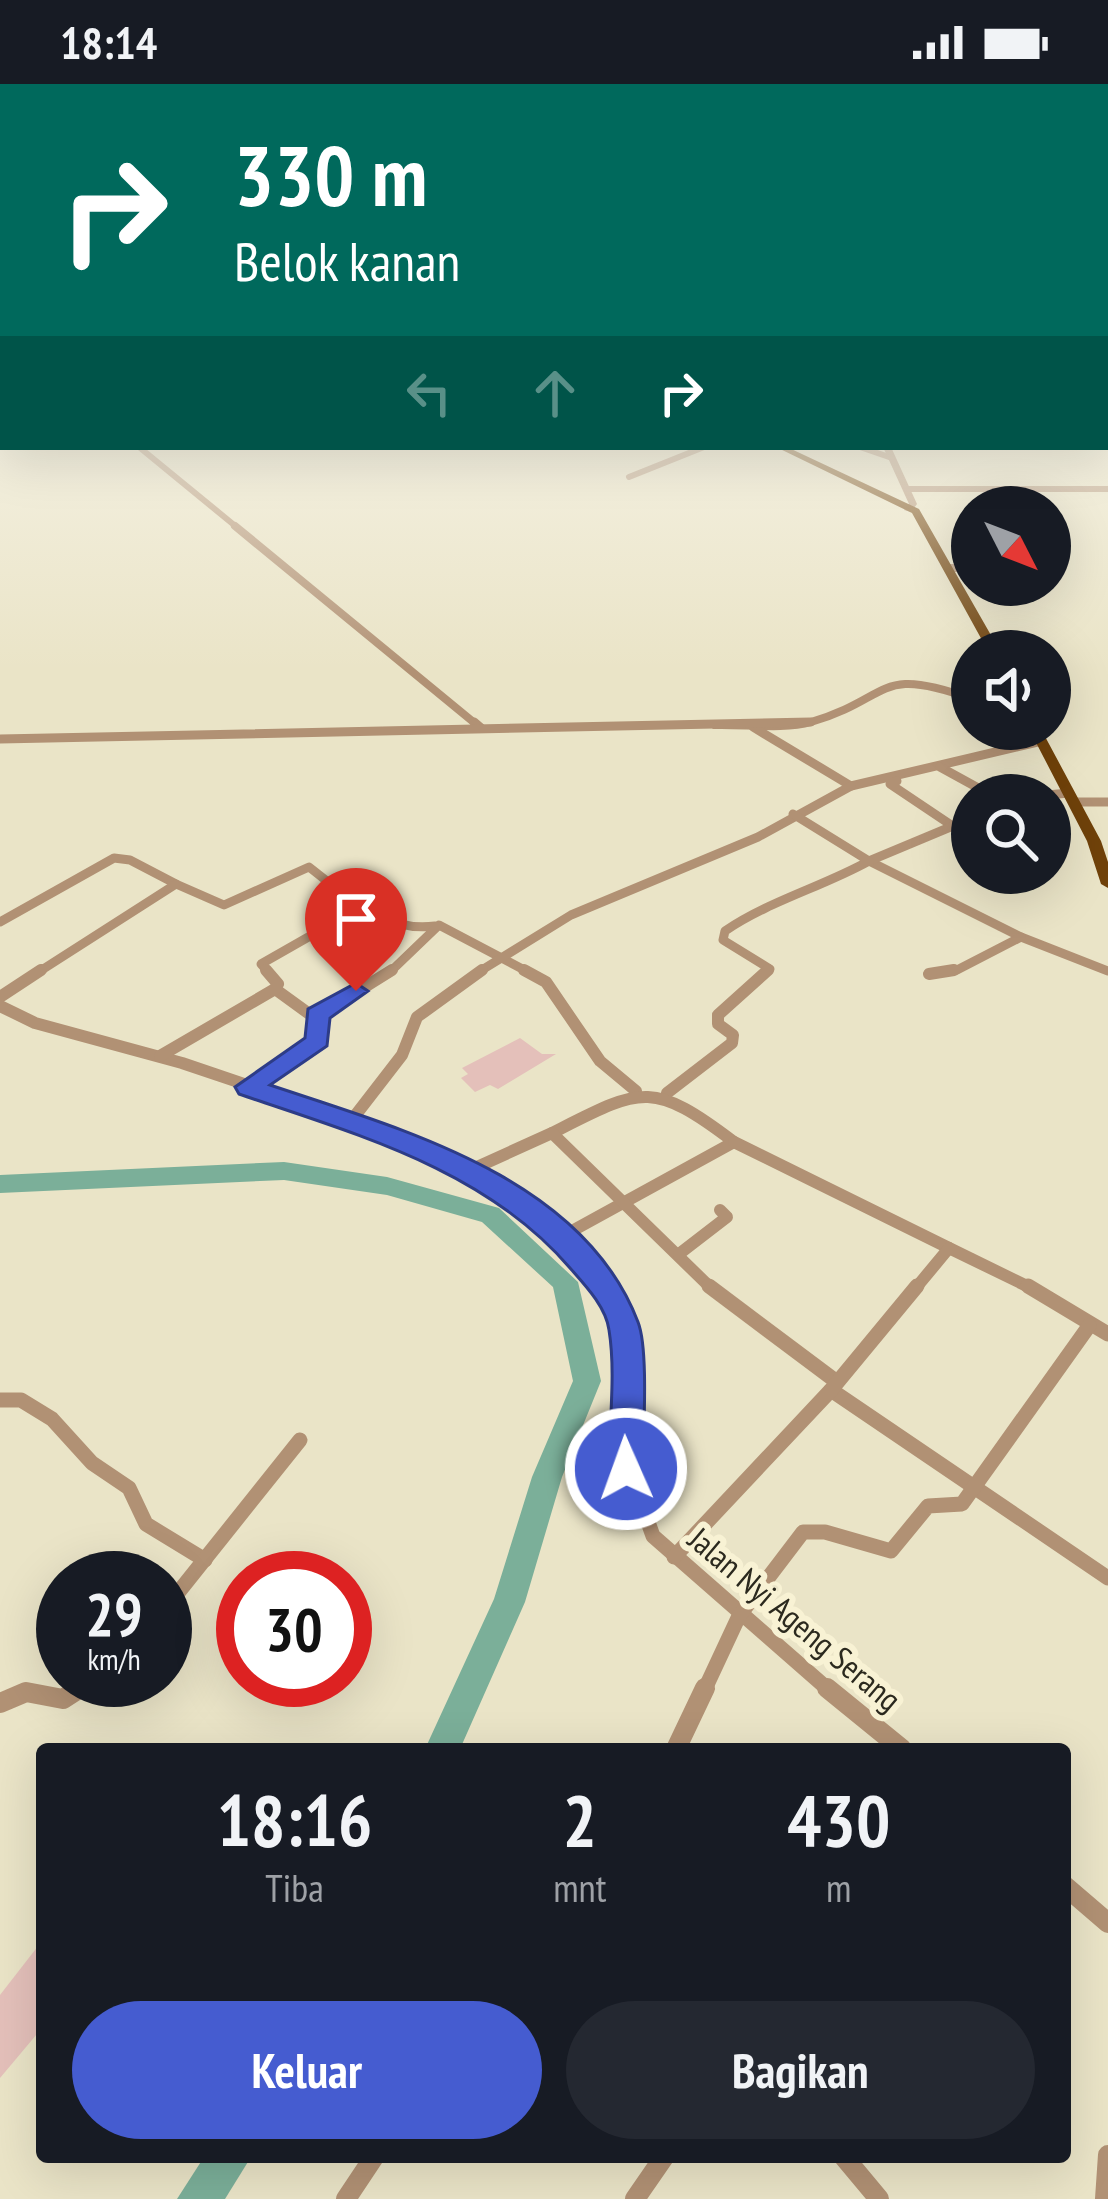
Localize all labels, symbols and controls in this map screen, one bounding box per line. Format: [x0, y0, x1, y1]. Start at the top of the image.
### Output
text: 18:14 [60, 13, 157, 71]
text: 330 m [234, 120, 427, 229]
icon: right [36, 132, 192, 288]
text: Belok kanan [234, 226, 460, 296]
icon: left [396, 360, 462, 426]
icon: ahead [522, 360, 588, 426]
icon: right [648, 360, 714, 426]
north arrow [951, 486, 1071, 606]
map controls [951, 486, 1071, 894]
button: sound [951, 630, 1071, 750]
button: search [951, 774, 1071, 894]
pin [305, 868, 407, 991]
icon: arrive [323, 886, 389, 952]
position arrow [563, 1406, 689, 1532]
street label: Jalan Nyi Ageng Serang [679, 1516, 910, 1720]
speed limit sign: 30 [216, 1551, 372, 1707]
text: 29 [85, 1575, 143, 1653]
text: km/h [87, 1639, 141, 1678]
text: 18:16 [217, 1773, 372, 1866]
text: 2 [563, 1773, 597, 1866]
text: 430 [787, 1773, 890, 1866]
text: Tiba [265, 1862, 324, 1913]
text: mnt [553, 1862, 606, 1913]
text: m [826, 1862, 851, 1913]
button: Keluar [72, 2001, 542, 2139]
button: Bagikan [566, 2001, 1035, 2139]

